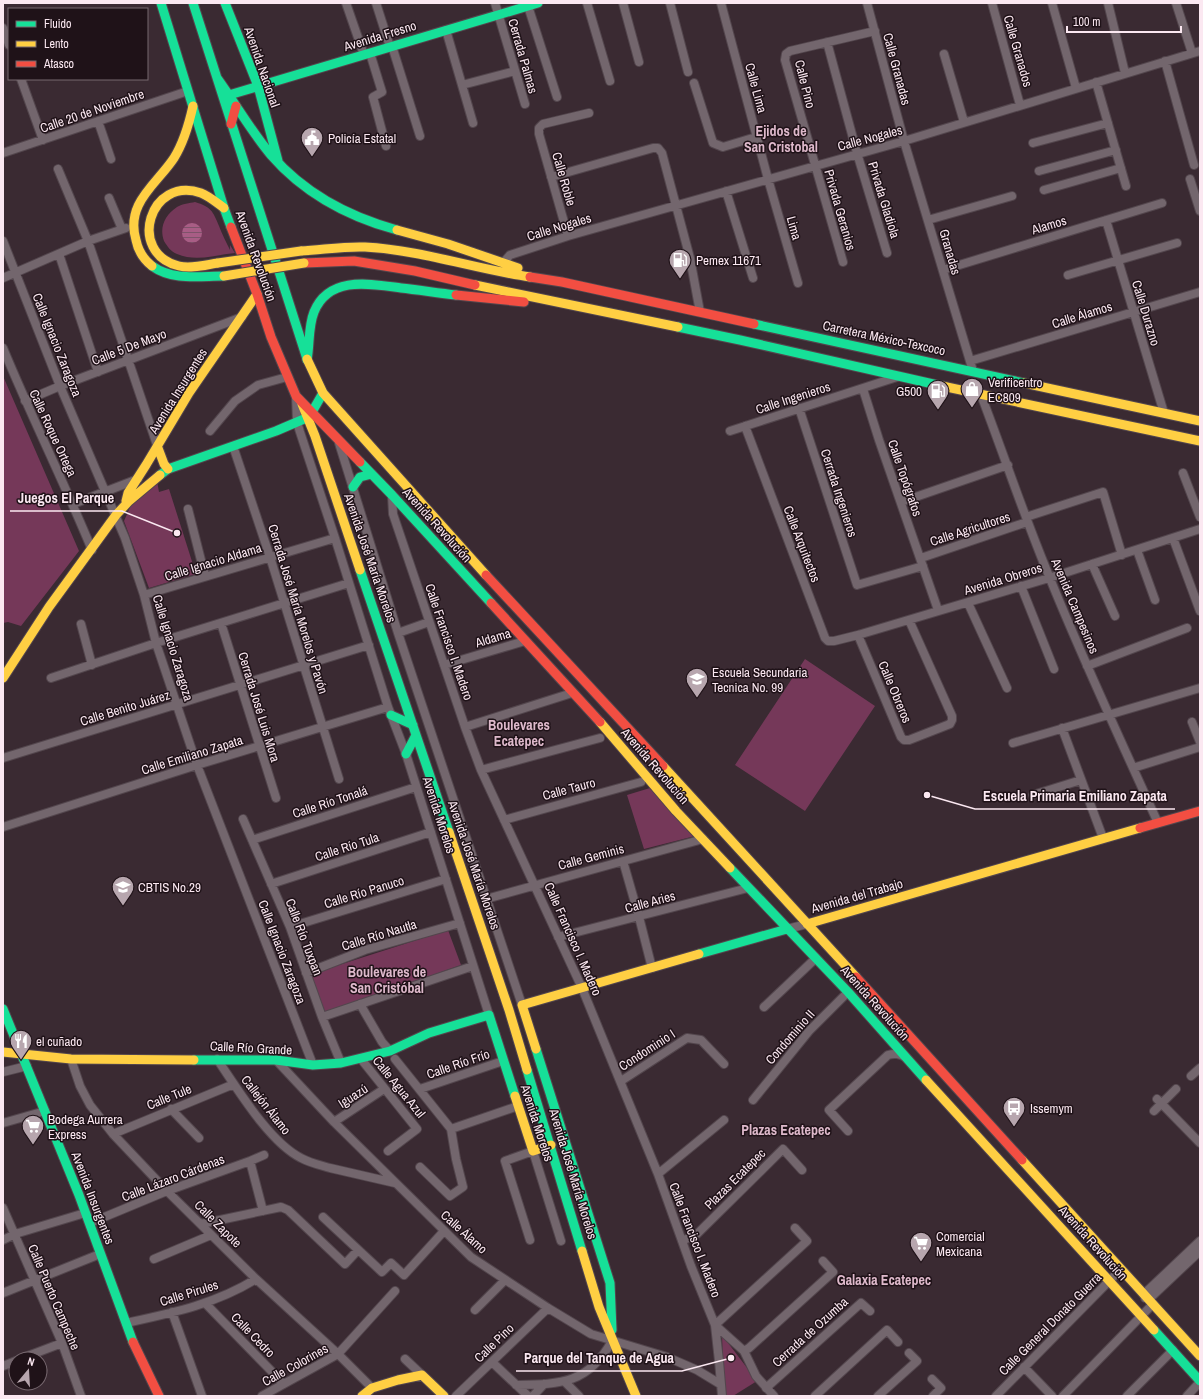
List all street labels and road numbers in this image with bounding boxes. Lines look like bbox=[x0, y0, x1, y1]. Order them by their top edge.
street label: Calle Granados bbox=[1000, 13, 1036, 89]
street label: Avenida Fresno bbox=[341, 17, 418, 55]
street label: Cerrada Palmas bbox=[504, 17, 542, 95]
street label: Avenida Nacional bbox=[240, 24, 284, 109]
street label: Calle Granadas bbox=[879, 31, 915, 107]
street label: Calle Pino bbox=[791, 58, 819, 110]
street label: Calle Lima bbox=[741, 61, 771, 115]
street label: Calle 20 de Noviembre bbox=[38, 85, 146, 137]
street label: Calle Nogales bbox=[836, 121, 904, 155]
street label: Calle Roble bbox=[548, 150, 580, 208]
street label: Privada Gladiola bbox=[864, 160, 904, 241]
street label: Privada Geranios bbox=[820, 167, 860, 253]
street label: Avenida Revolución bbox=[231, 207, 280, 304]
street label: Calle Nogales bbox=[525, 209, 593, 245]
street label: Alamos bbox=[1029, 212, 1068, 239]
street label: Lima bbox=[783, 214, 805, 242]
street label: Granadas bbox=[935, 227, 965, 277]
street label: Calle Durazno bbox=[1128, 278, 1164, 348]
street label: Calle Ignacio Zaragoza bbox=[28, 291, 86, 399]
street label: Calle Álamos bbox=[1050, 298, 1114, 332]
street label: Carretera México-Texcoco bbox=[821, 317, 947, 359]
street label: Calle 5 De Mayo bbox=[89, 325, 169, 369]
street label: Avenida Insurgentes bbox=[144, 345, 211, 438]
street label: Calle Ingenieros bbox=[753, 378, 833, 418]
street label: Calle Roque Ortega bbox=[25, 387, 81, 479]
street label: Calle Topógrafos bbox=[884, 438, 926, 518]
street label: Cerrada Ingenieros bbox=[817, 447, 861, 539]
street label: Avenida Revolución bbox=[398, 483, 475, 566]
street label: Avenida José María Morelos bbox=[340, 490, 400, 625]
street label: Calle Arquitectos bbox=[780, 503, 824, 585]
street label: Calle Agricultores bbox=[928, 508, 1012, 550]
street label: Cerrada José María Morelos y Pavón bbox=[264, 522, 332, 696]
street label: Calle Ignacio Aldama bbox=[162, 539, 264, 585]
street label: Avenida Campesinos bbox=[1047, 555, 1103, 656]
street label: Avenida Obreros bbox=[961, 559, 1044, 599]
street label: Calle Francisco I. Madero bbox=[421, 582, 477, 703]
street label: Calle Ignacio Zaragoza bbox=[149, 593, 197, 703]
street label: Aldama bbox=[472, 625, 513, 652]
street label: Cerrada José Luis Mora bbox=[234, 650, 284, 764]
street label: Calle Obreros bbox=[874, 658, 916, 726]
street label: Calle Benito Juárez bbox=[78, 686, 172, 730]
street label: Avenida Revolución bbox=[617, 724, 693, 808]
street label: Calle Emiliano Zapata bbox=[139, 731, 245, 779]
street label: Avenida Morelos bbox=[418, 773, 459, 856]
street label: Calle Tauro bbox=[541, 774, 597, 804]
street label: Calle Río Tonalá bbox=[290, 782, 370, 822]
street label: Avenida José María Morelos bbox=[444, 797, 504, 932]
street label: Calle Río Tula bbox=[313, 829, 381, 865]
street label: Calle Geminis bbox=[556, 840, 626, 874]
street label: Calle Río Panuco bbox=[322, 872, 406, 912]
street label: Avenida del Trabajo bbox=[808, 875, 905, 917]
street label: Calle Francisco I. Madero bbox=[540, 880, 606, 998]
street label: Calle Aries bbox=[623, 887, 677, 917]
street label: Calle Río Tuxpan bbox=[282, 896, 327, 978]
street label: Calle Ignacio Zaragoza bbox=[254, 898, 310, 1007]
street label: Calle Río Nautla bbox=[339, 916, 419, 954]
street label: Avenida Revolución bbox=[836, 961, 913, 1044]
street label: Condominio II bbox=[762, 1006, 818, 1068]
street label: Condominio I bbox=[616, 1025, 678, 1075]
street label: Calle Río Grande bbox=[209, 1037, 293, 1059]
street label: Calle Río Frío bbox=[424, 1045, 492, 1083]
street label: Calle Agua Azul bbox=[369, 1053, 429, 1121]
street label: Callejón Álamo bbox=[237, 1072, 295, 1138]
street label: Calle Tule bbox=[144, 1080, 194, 1114]
street label: Iguazú bbox=[335, 1080, 371, 1112]
street label: Avenida Morelos bbox=[516, 1081, 557, 1164]
street label: Avenida José María Morelos bbox=[545, 1106, 601, 1241]
street label: Plazas Ecatepec bbox=[701, 1145, 769, 1213]
street label: Avenida Insurgentes bbox=[67, 1148, 118, 1247]
street label: Calle Lázaro Cárdenas bbox=[119, 1151, 227, 1205]
street label: Calle Francisco I. Madero bbox=[665, 1180, 725, 1300]
street label: Calle Zapote bbox=[191, 1197, 245, 1251]
street label: Avenida Revolución bbox=[1054, 1201, 1131, 1284]
street label: Calle Álamo bbox=[437, 1207, 491, 1257]
street label: Calle Puerto Campeche bbox=[24, 1242, 84, 1352]
street label: Calle General Donato Guerra bbox=[995, 1269, 1105, 1379]
street label: Calle Pirules bbox=[158, 1276, 220, 1310]
street label: Cerrada de Ozumba bbox=[768, 1293, 852, 1371]
street label: Calle Cedro bbox=[227, 1309, 279, 1361]
street label: Calle Pino bbox=[470, 1320, 518, 1366]
street label: Calle Colorines bbox=[259, 1340, 331, 1390]

